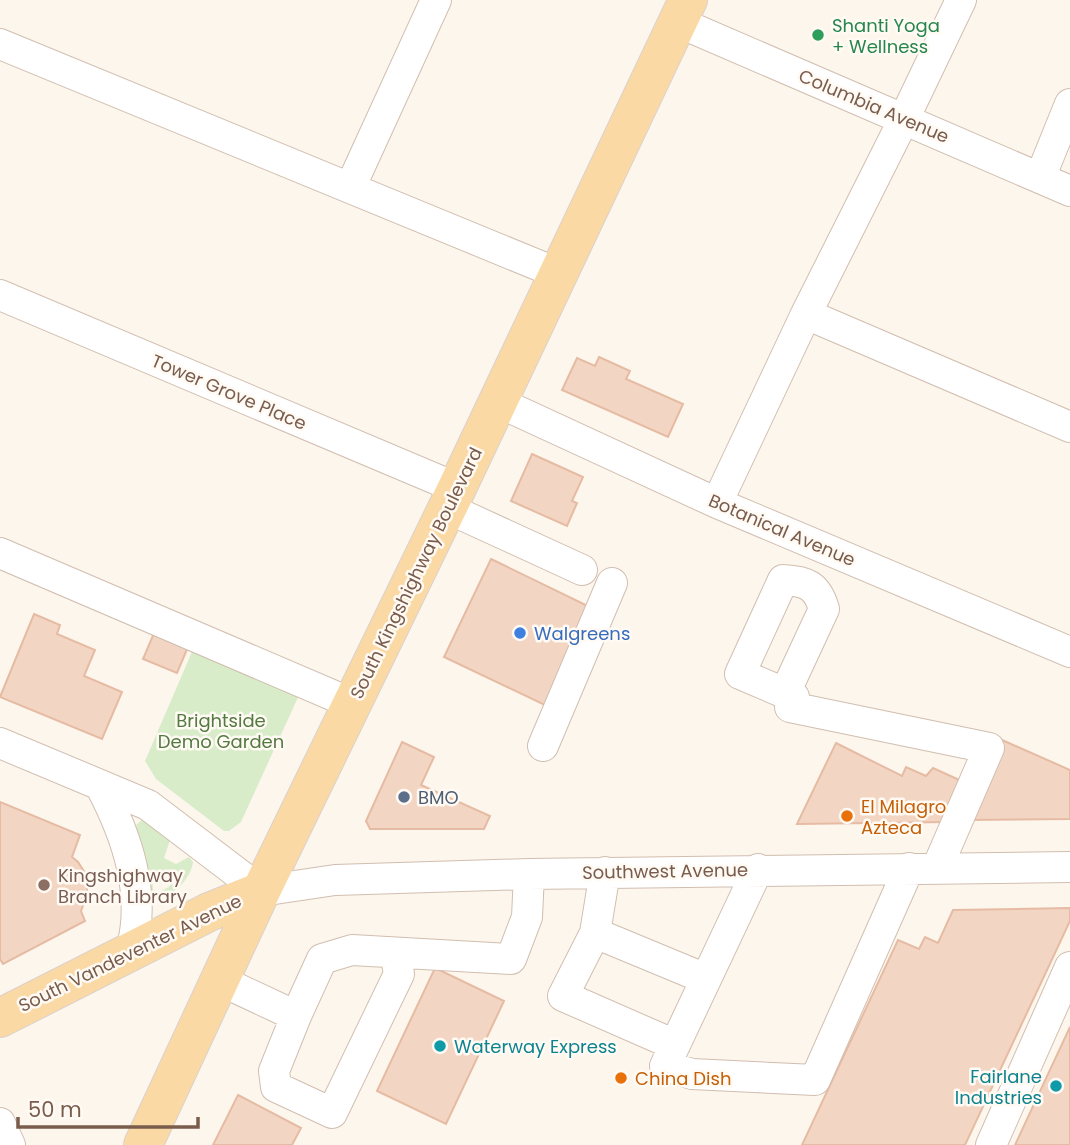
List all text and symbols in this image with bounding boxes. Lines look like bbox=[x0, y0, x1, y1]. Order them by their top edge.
place label: Shanti Yoga + Wellness bbox=[832, 13, 940, 59]
marker: Shanti Yoga + Wellness bbox=[810, 27, 826, 43]
street label: Columbia Avenue bbox=[795, 63, 953, 149]
street label: Tower Grove Place bbox=[148, 348, 310, 436]
street label: South Kingshighway Boulevard bbox=[344, 443, 488, 703]
street label: Botanical Avenue bbox=[705, 488, 859, 572]
place label: Walgreens bbox=[534, 621, 630, 646]
marker: Walgreens bbox=[512, 625, 528, 641]
park label: Brightside Demo Garden bbox=[158, 708, 284, 754]
place label: BMO bbox=[418, 785, 459, 810]
marker: BMO bbox=[396, 789, 412, 805]
place label: El Milagro Azteca bbox=[861, 794, 946, 840]
marker: El Milagro Azteca bbox=[839, 808, 855, 824]
street label: Southwest Avenue bbox=[582, 857, 748, 885]
place label: Kingshighway Branch Library bbox=[58, 863, 187, 909]
marker: Kingshighway Branch Library bbox=[36, 877, 52, 893]
street label: South Vandeventer Avenue bbox=[14, 888, 246, 1018]
place label: Waterway Express bbox=[454, 1034, 617, 1059]
marker: Waterway Express bbox=[432, 1038, 448, 1054]
place label: Fairlane Industries bbox=[955, 1064, 1042, 1110]
place label: China Dish bbox=[635, 1066, 731, 1091]
marker: China Dish bbox=[613, 1070, 629, 1086]
marker: Fairlane Industries bbox=[1048, 1078, 1064, 1094]
scale bar bbox=[18, 1086, 198, 1130]
text: 50 m bbox=[28, 1095, 82, 1124]

